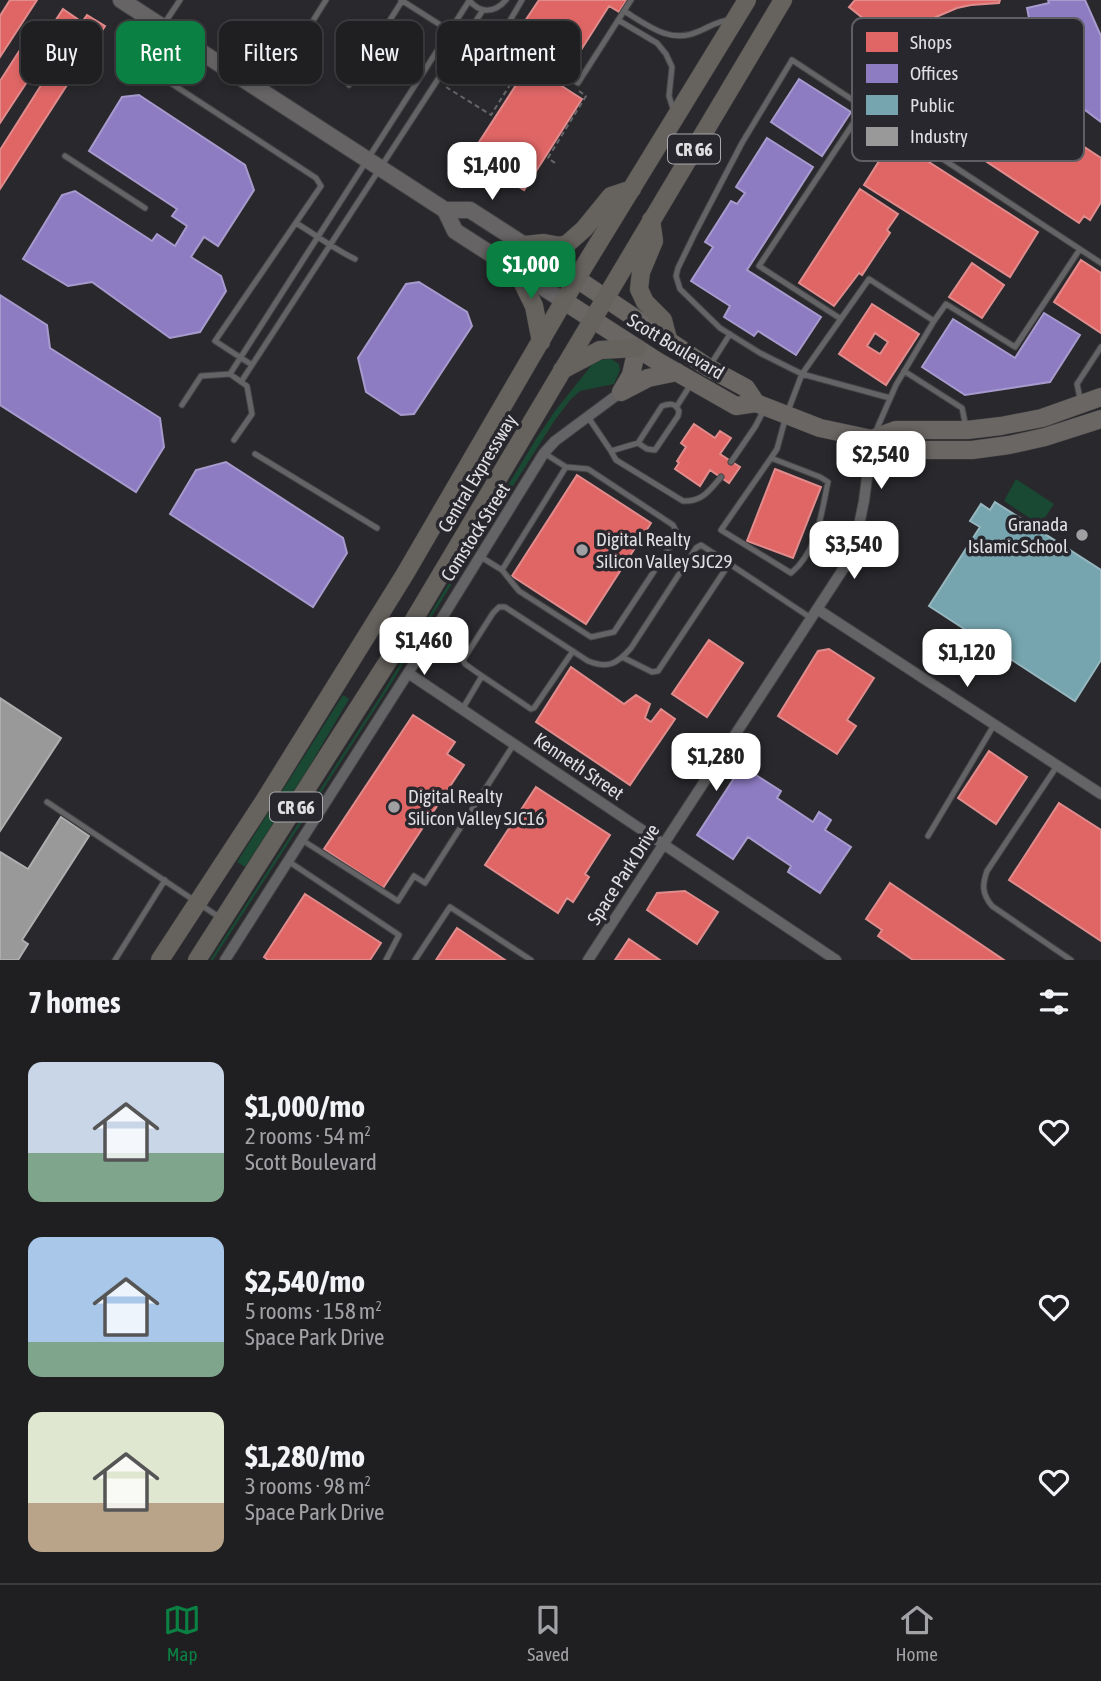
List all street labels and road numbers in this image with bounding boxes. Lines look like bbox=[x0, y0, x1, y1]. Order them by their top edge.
road number: CR G6 bbox=[668, 134, 720, 164]
street label: Scott Boulevard bbox=[624, 309, 728, 383]
street label: Central Expressway bbox=[433, 410, 521, 536]
street label: Comstock Street bbox=[436, 479, 514, 585]
street label: Kenneth Street bbox=[530, 728, 628, 804]
road number: CR G6 bbox=[270, 792, 322, 822]
street label: Space Park Drive bbox=[582, 820, 664, 928]

